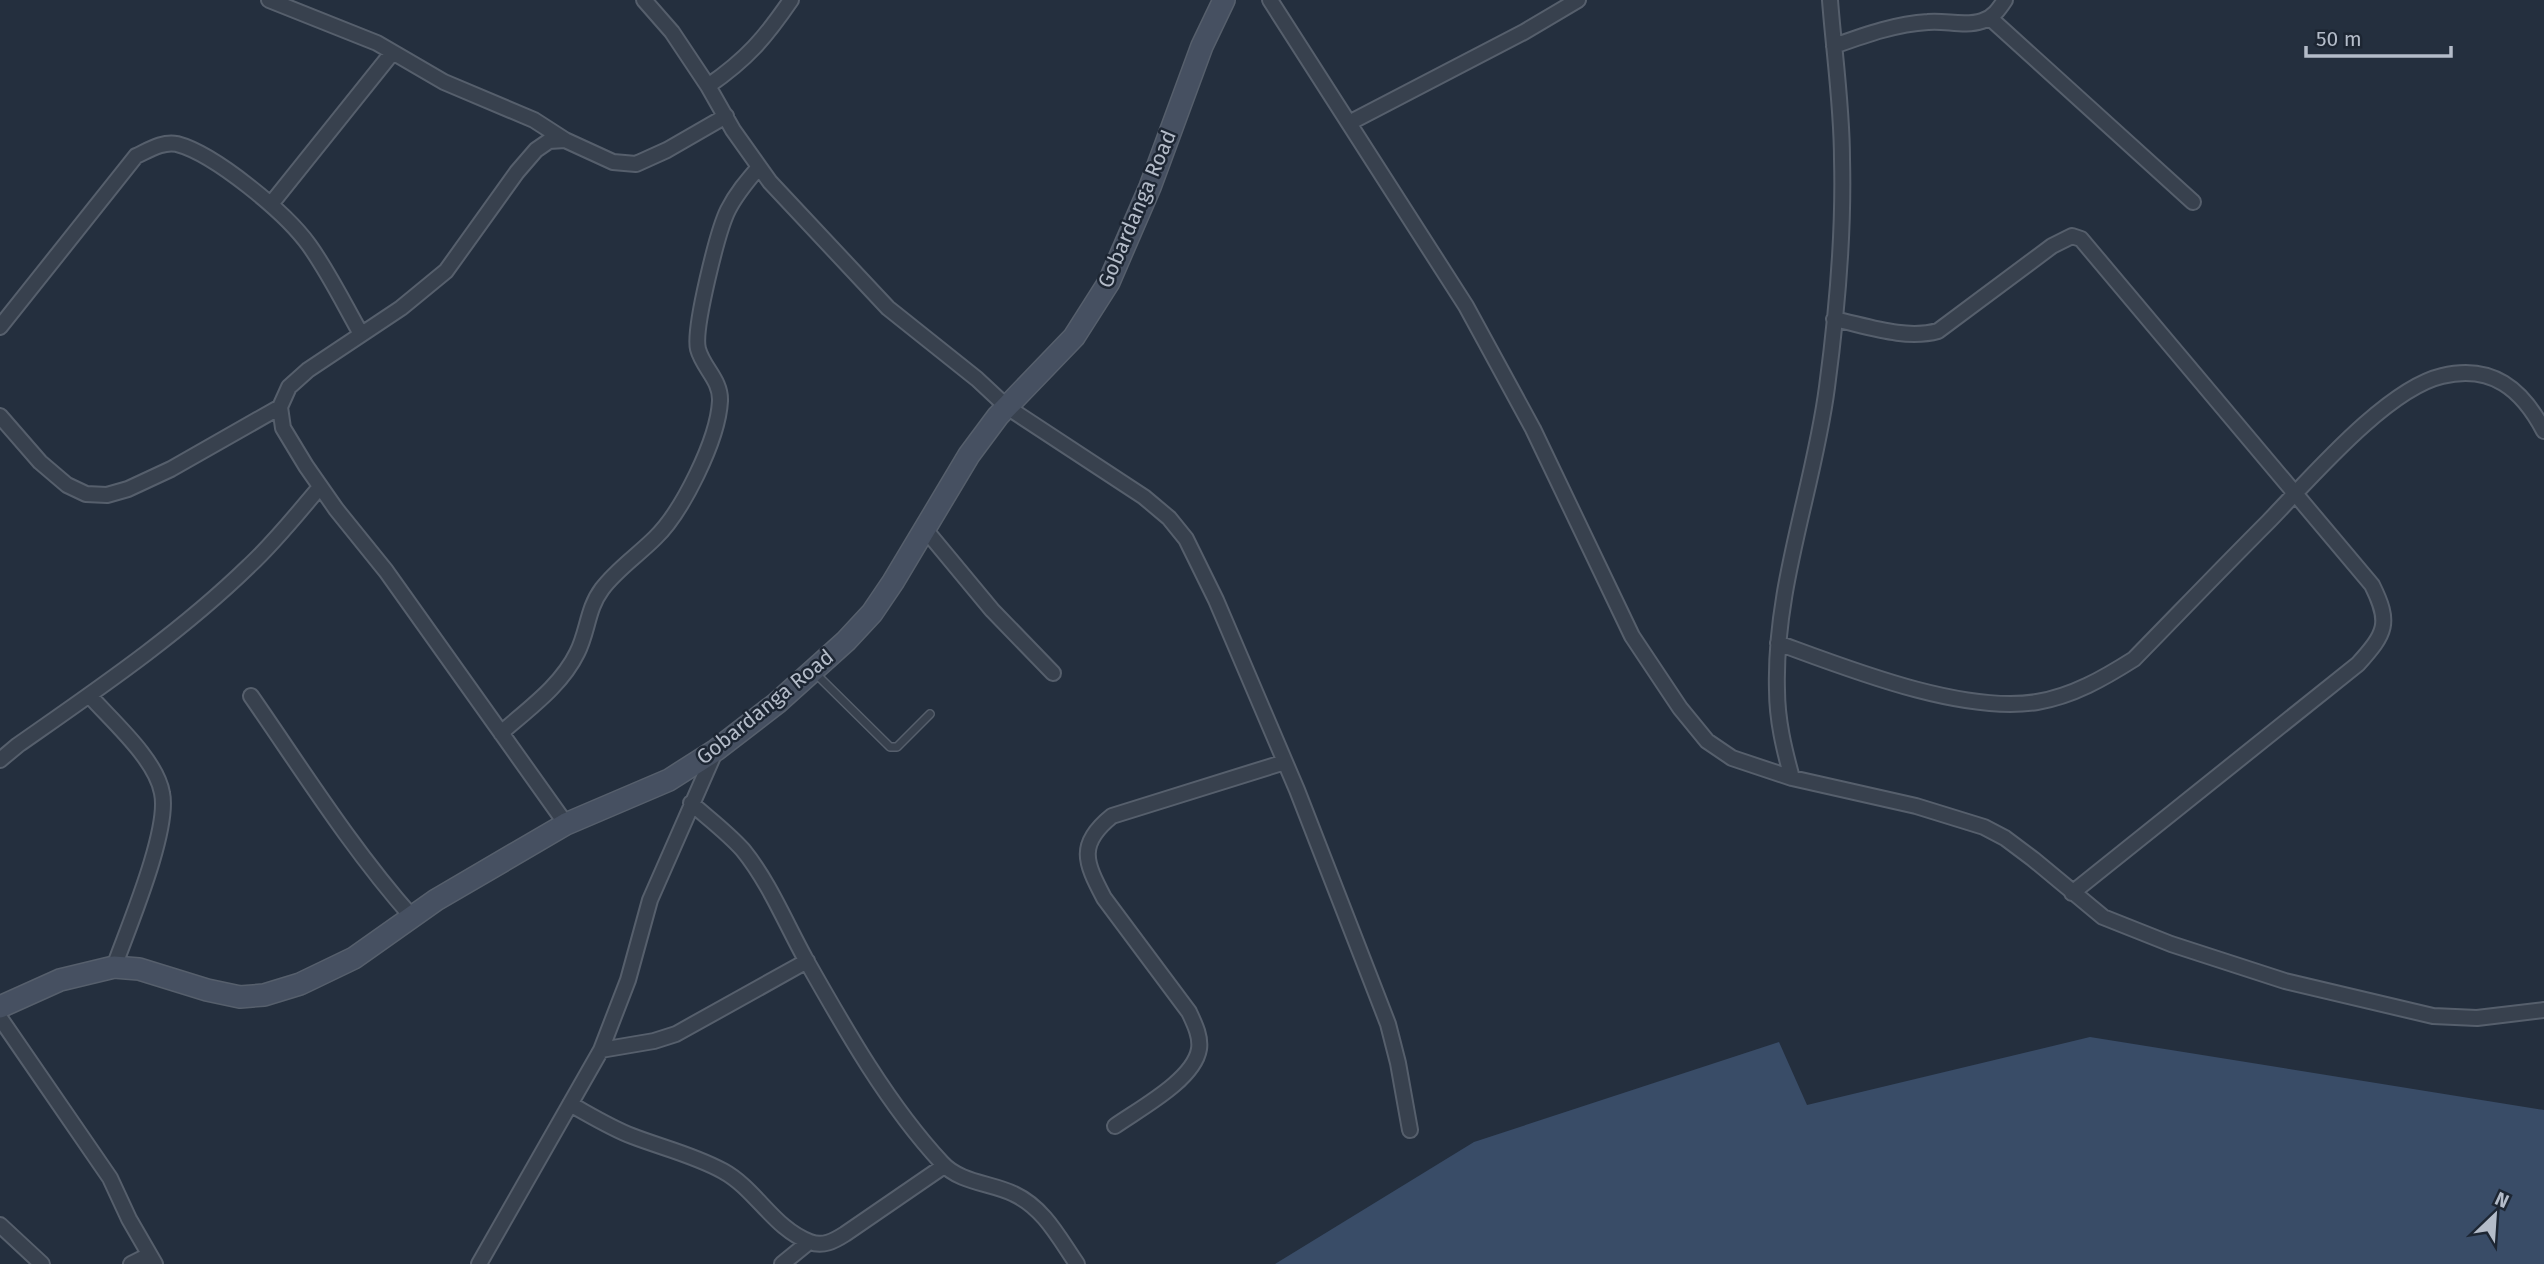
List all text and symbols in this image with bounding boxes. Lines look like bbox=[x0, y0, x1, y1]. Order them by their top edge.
scale bar bbox=[2306, 14, 2451, 58]
text: 50 m bbox=[2316, 26, 2362, 52]
street label: Gobardanga Road bbox=[1092, 126, 1182, 292]
street label: Gobardanga Road bbox=[691, 644, 839, 770]
north arrow bbox=[2460, 1180, 2530, 1250]
text: N bbox=[2491, 1187, 2513, 1213]

